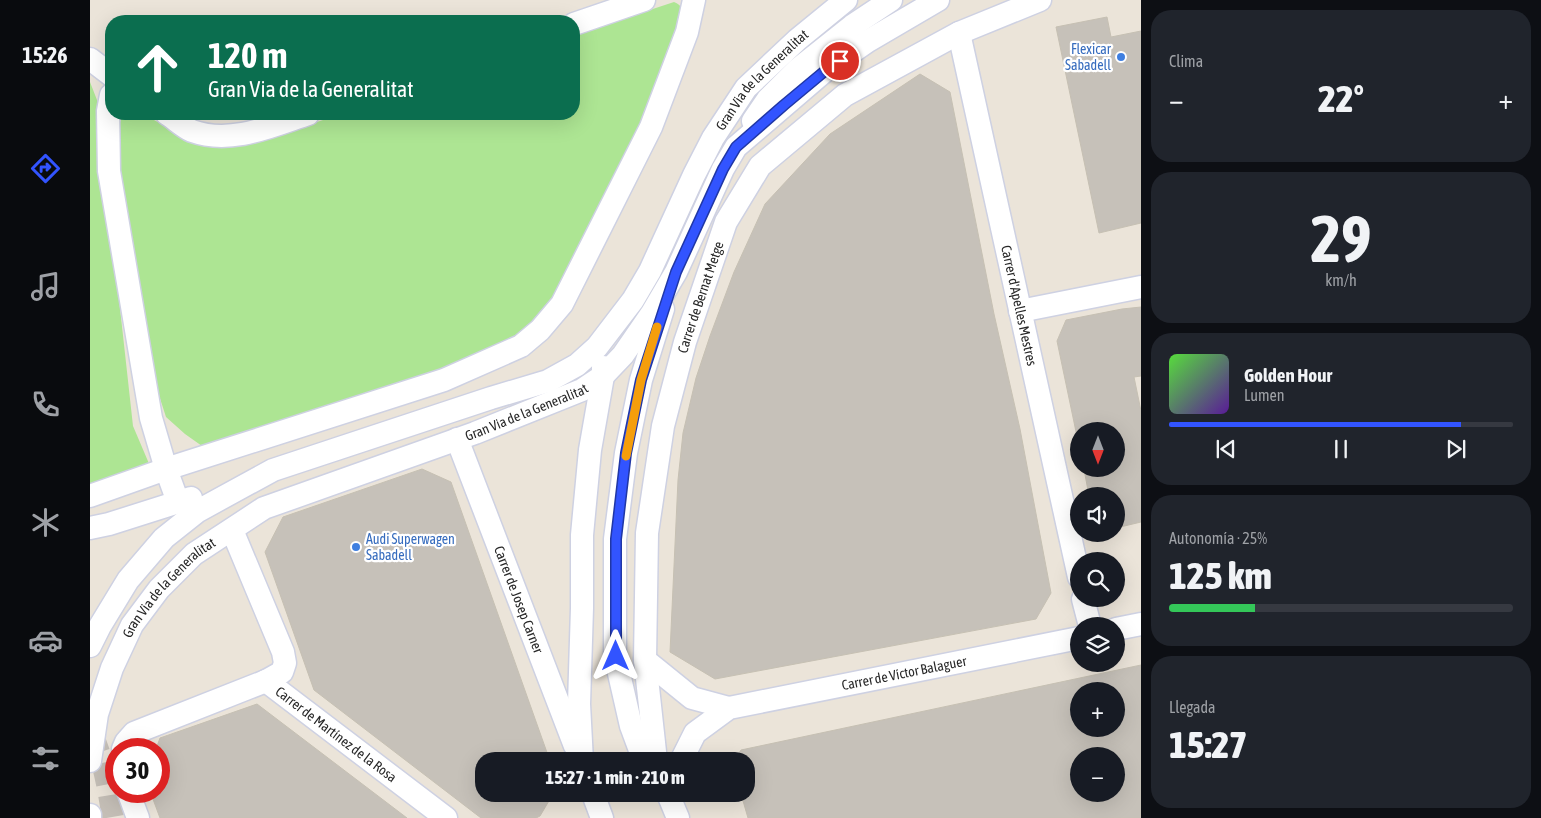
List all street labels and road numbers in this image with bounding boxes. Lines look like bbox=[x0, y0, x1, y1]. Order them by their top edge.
street label: Gran Via de la Generalitat bbox=[712, 26, 811, 133]
street label: Carrer de Bernat Metge bbox=[674, 239, 727, 355]
street label: Carrer d'Apelles Mestres bbox=[998, 244, 1040, 367]
street label: Gran Via de la Generalitat bbox=[463, 380, 591, 444]
street label: Gran Via de la Generalitat bbox=[119, 534, 218, 640]
street label: Carrer de Josep Carner bbox=[491, 544, 547, 656]
street label: Carrer de Víctor Balaguer bbox=[840, 653, 969, 693]
street label: Carrer de Martínez de la Rosa bbox=[272, 683, 400, 785]

